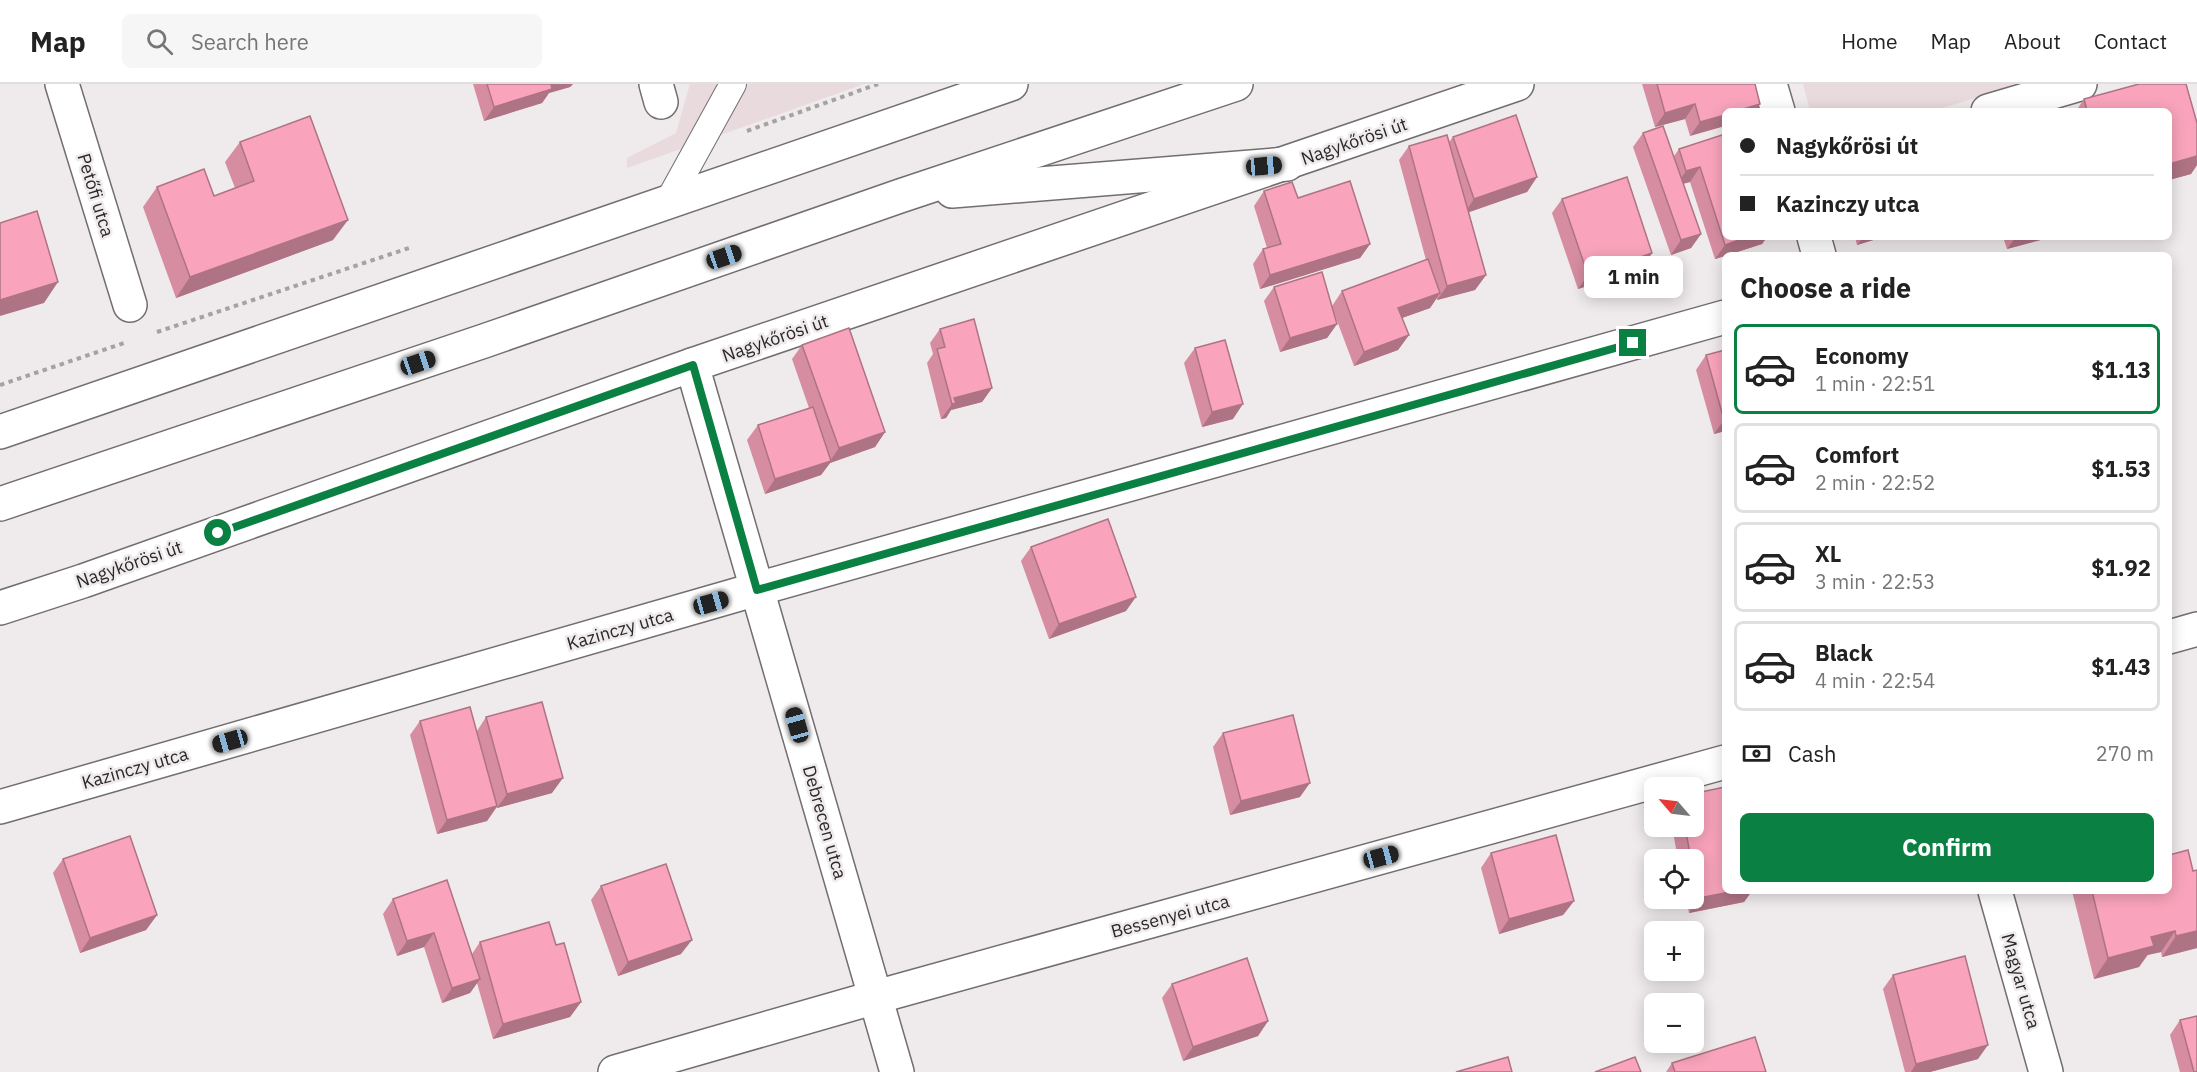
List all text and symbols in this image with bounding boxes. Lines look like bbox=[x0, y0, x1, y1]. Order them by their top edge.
search box bbox=[122, 14, 542, 68]
text: Map bbox=[30, 23, 86, 60]
icon: search bbox=[143, 25, 176, 58]
text: Search here bbox=[191, 27, 309, 56]
text: Home bbox=[1841, 27, 1898, 55]
text: Map bbox=[1931, 27, 1971, 55]
text: About bbox=[2004, 27, 2061, 55]
text: Contact bbox=[2094, 27, 2167, 55]
street label: Nagykőrösi út bbox=[1298, 112, 1410, 170]
text: Nagykőrösi út bbox=[1776, 131, 1918, 160]
street label: Petőfi utca bbox=[72, 150, 120, 240]
car bbox=[1245, 155, 1283, 177]
text: Kazinczy utca bbox=[1776, 189, 1919, 218]
car bbox=[704, 243, 744, 271]
callout: 1 min bbox=[1584, 256, 1682, 298]
text: 1 min bbox=[1607, 263, 1660, 290]
text: Choose a ride bbox=[1740, 270, 1911, 305]
street label: Nagykőrösi út bbox=[719, 309, 831, 367]
route end bbox=[1619, 329, 1646, 356]
text: Economy bbox=[1815, 341, 1909, 370]
icon: car bbox=[1743, 342, 1797, 396]
car bbox=[398, 349, 438, 377]
text: $1.13 bbox=[2091, 355, 2151, 384]
text: 1 min · 22:51 bbox=[1815, 370, 1935, 397]
text: Comfort bbox=[1815, 440, 1899, 469]
icon: car bbox=[1743, 441, 1797, 495]
text: $1.53 bbox=[2091, 454, 2151, 483]
text: 2 min · 22:52 bbox=[1815, 469, 1935, 496]
route start bbox=[204, 519, 231, 546]
street label: Nagykőrösi út bbox=[73, 535, 185, 593]
text: XL bbox=[1815, 539, 1841, 568]
icon: car bbox=[1743, 540, 1797, 594]
text: $1.92 bbox=[2091, 553, 2151, 582]
text: 3 min · 22:53 bbox=[1815, 568, 1935, 595]
car bbox=[691, 589, 731, 617]
street label: Kazinczy utca bbox=[564, 603, 676, 655]
text: Black bbox=[1815, 638, 1873, 667]
icon: car bbox=[1743, 639, 1797, 693]
text: $1.43 bbox=[2091, 652, 2151, 681]
text: 4 min · 22:54 bbox=[1815, 667, 1935, 694]
car bbox=[783, 705, 811, 745]
car bbox=[210, 727, 250, 755]
icon: cash bbox=[1740, 737, 1773, 770]
text: Cash bbox=[1788, 739, 1837, 768]
text: 270 m bbox=[2096, 740, 2154, 767]
street label: Kazinczy utca bbox=[79, 742, 191, 794]
street label: Debrecen utca bbox=[798, 762, 852, 882]
north arrow bbox=[1644, 777, 1704, 837]
map controls bbox=[1644, 777, 1704, 1053]
button: Confirm bbox=[1740, 813, 2154, 882]
car bbox=[1361, 844, 1401, 870]
button: locate bbox=[1644, 849, 1704, 909]
street label: Bessenyei utca bbox=[1108, 889, 1232, 943]
button: + bbox=[1644, 921, 1704, 981]
street label: Magyar utca bbox=[1996, 931, 2046, 1032]
button: − bbox=[1644, 993, 1704, 1053]

